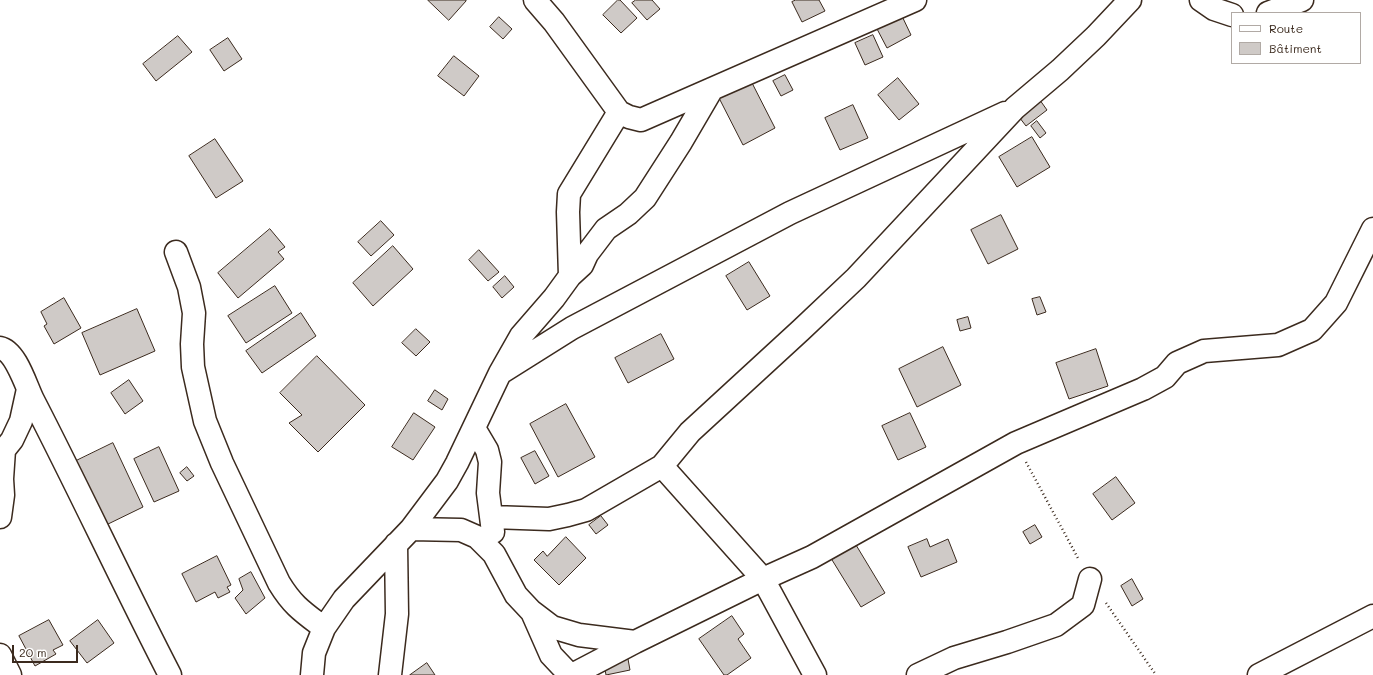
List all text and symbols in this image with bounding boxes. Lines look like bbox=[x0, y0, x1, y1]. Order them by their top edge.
legend bbox=[1231, 12, 1361, 64]
text: Route bbox=[1269, 20, 1303, 36]
text: Bâtiment bbox=[1269, 40, 1322, 56]
scale bar bbox=[14, 637, 80, 663]
text: 20 m bbox=[19, 644, 47, 660]

